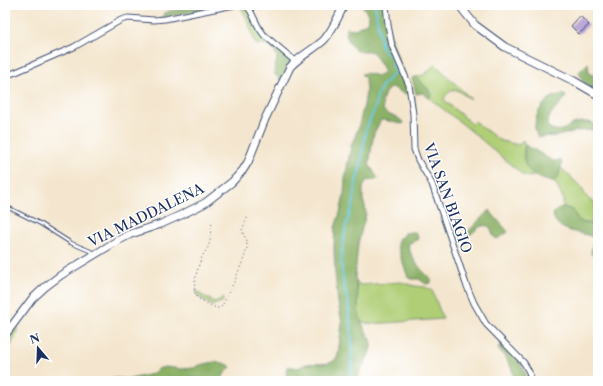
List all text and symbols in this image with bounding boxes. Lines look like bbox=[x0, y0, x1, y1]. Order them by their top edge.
street label: VIA SAN BIAGIO bbox=[419, 140, 476, 255]
street label: VIA MADDALENA bbox=[84, 179, 207, 251]
north arrow bbox=[18, 328, 58, 368]
text: N bbox=[28, 330, 42, 347]

